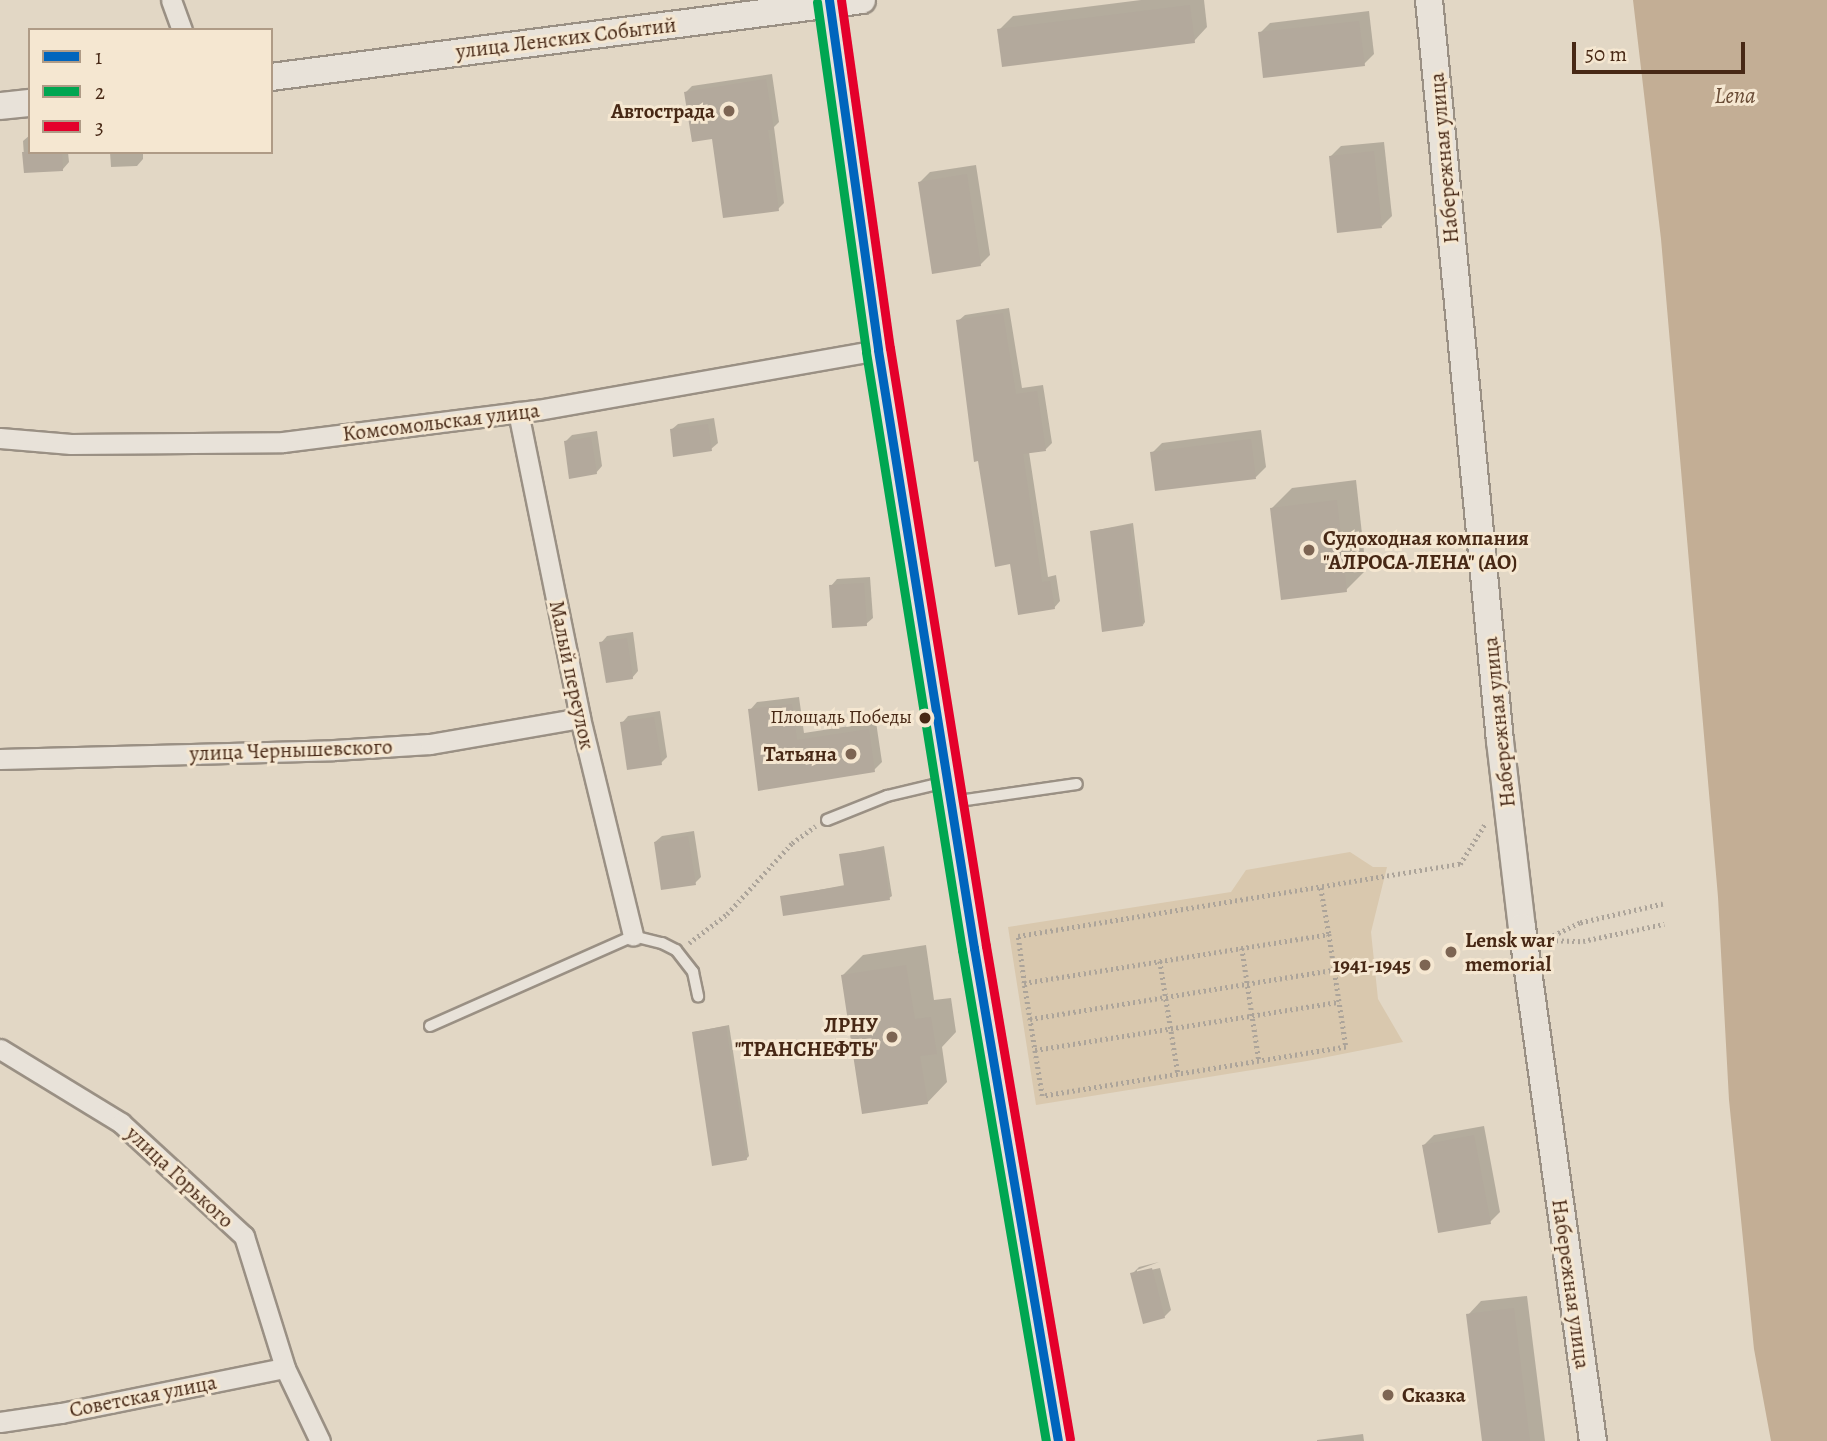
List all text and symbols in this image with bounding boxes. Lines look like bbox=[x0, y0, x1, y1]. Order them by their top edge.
street label: улица Ленских Событий bbox=[454, 12, 678, 64]
legend bbox=[28, 28, 273, 154]
scale bar bbox=[1575, 28, 1748, 72]
text: 50 m bbox=[1585, 40, 1627, 68]
text: 1 bbox=[95, 43, 102, 71]
street label: Набережная улица bbox=[1424, 71, 1464, 245]
text: 2 bbox=[95, 78, 105, 106]
water label: Lena bbox=[1714, 82, 1756, 110]
place label: Автострада bbox=[611, 98, 715, 124]
marker: Автострада bbox=[721, 103, 737, 119]
text: 3 bbox=[95, 113, 104, 141]
street label: Комсомольская улица bbox=[341, 397, 541, 447]
place label: Судоходная компания "АЛРОСА-ЛЕНА" (АО) bbox=[1323, 525, 1529, 575]
marker: Судоходная компания "АЛРОСА-ЛЕНА" (АО) bbox=[1301, 542, 1317, 558]
street label: Малый переулок bbox=[544, 598, 600, 752]
street label: Набережная улица bbox=[1478, 635, 1520, 809]
place label: Площадь Победы bbox=[770, 707, 912, 729]
marker: Площадь Победы bbox=[918, 711, 932, 725]
street label: улица Чернышевского bbox=[189, 734, 393, 766]
place label: Татьяна bbox=[764, 741, 837, 767]
marker: Татьяна bbox=[843, 746, 859, 762]
place label: Lensk war memorial bbox=[1465, 927, 1555, 977]
marker: Lensk war memorial bbox=[1443, 944, 1459, 960]
place label: 1941-1945 bbox=[1333, 952, 1411, 978]
marker: 1941-1945 bbox=[1417, 957, 1433, 973]
place label: ЛРНУ "ТРАНСНЕФТЬ" bbox=[735, 1012, 878, 1062]
marker: ЛРНУ "ТРАНСНЕФТЬ" bbox=[884, 1029, 900, 1045]
street label: улица Горького bbox=[121, 1121, 239, 1233]
street label: Набережная улица bbox=[1547, 1197, 1595, 1371]
street label: Советская улица bbox=[67, 1369, 219, 1423]
place label: Сказка bbox=[1402, 1382, 1466, 1408]
marker: Сказка bbox=[1380, 1387, 1396, 1403]

